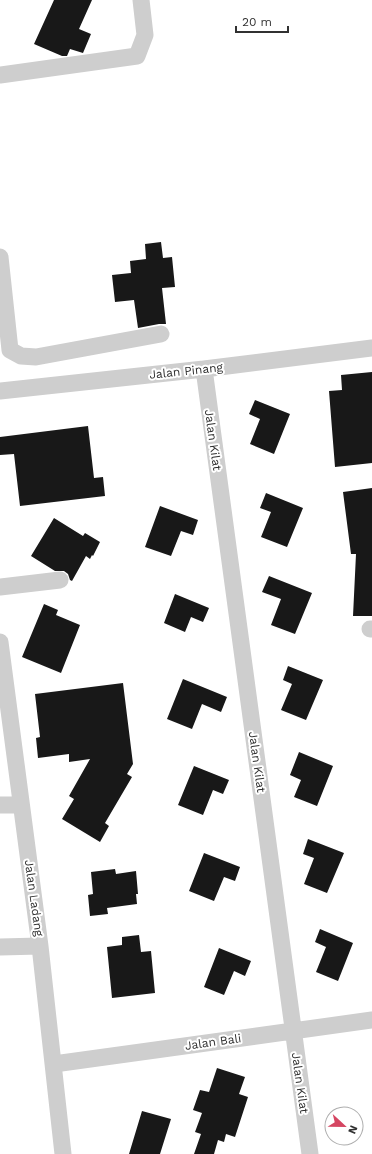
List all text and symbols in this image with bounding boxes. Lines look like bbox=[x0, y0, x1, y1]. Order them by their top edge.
scale bar bbox=[236, 8, 288, 34]
text: 20 m bbox=[242, 15, 272, 29]
street label: Jalan Pinang bbox=[149, 360, 224, 382]
street label: Jalan Kilat bbox=[202, 408, 224, 472]
street label: Jalan Kilat bbox=[246, 730, 268, 794]
street label: Jalan Ladang bbox=[22, 859, 46, 938]
street label: Jalan Bali bbox=[184, 1031, 242, 1053]
street label: Jalan Kilat bbox=[289, 1051, 311, 1115]
north arrow bbox=[324, 1106, 364, 1146]
text: N bbox=[345, 1123, 360, 1136]

